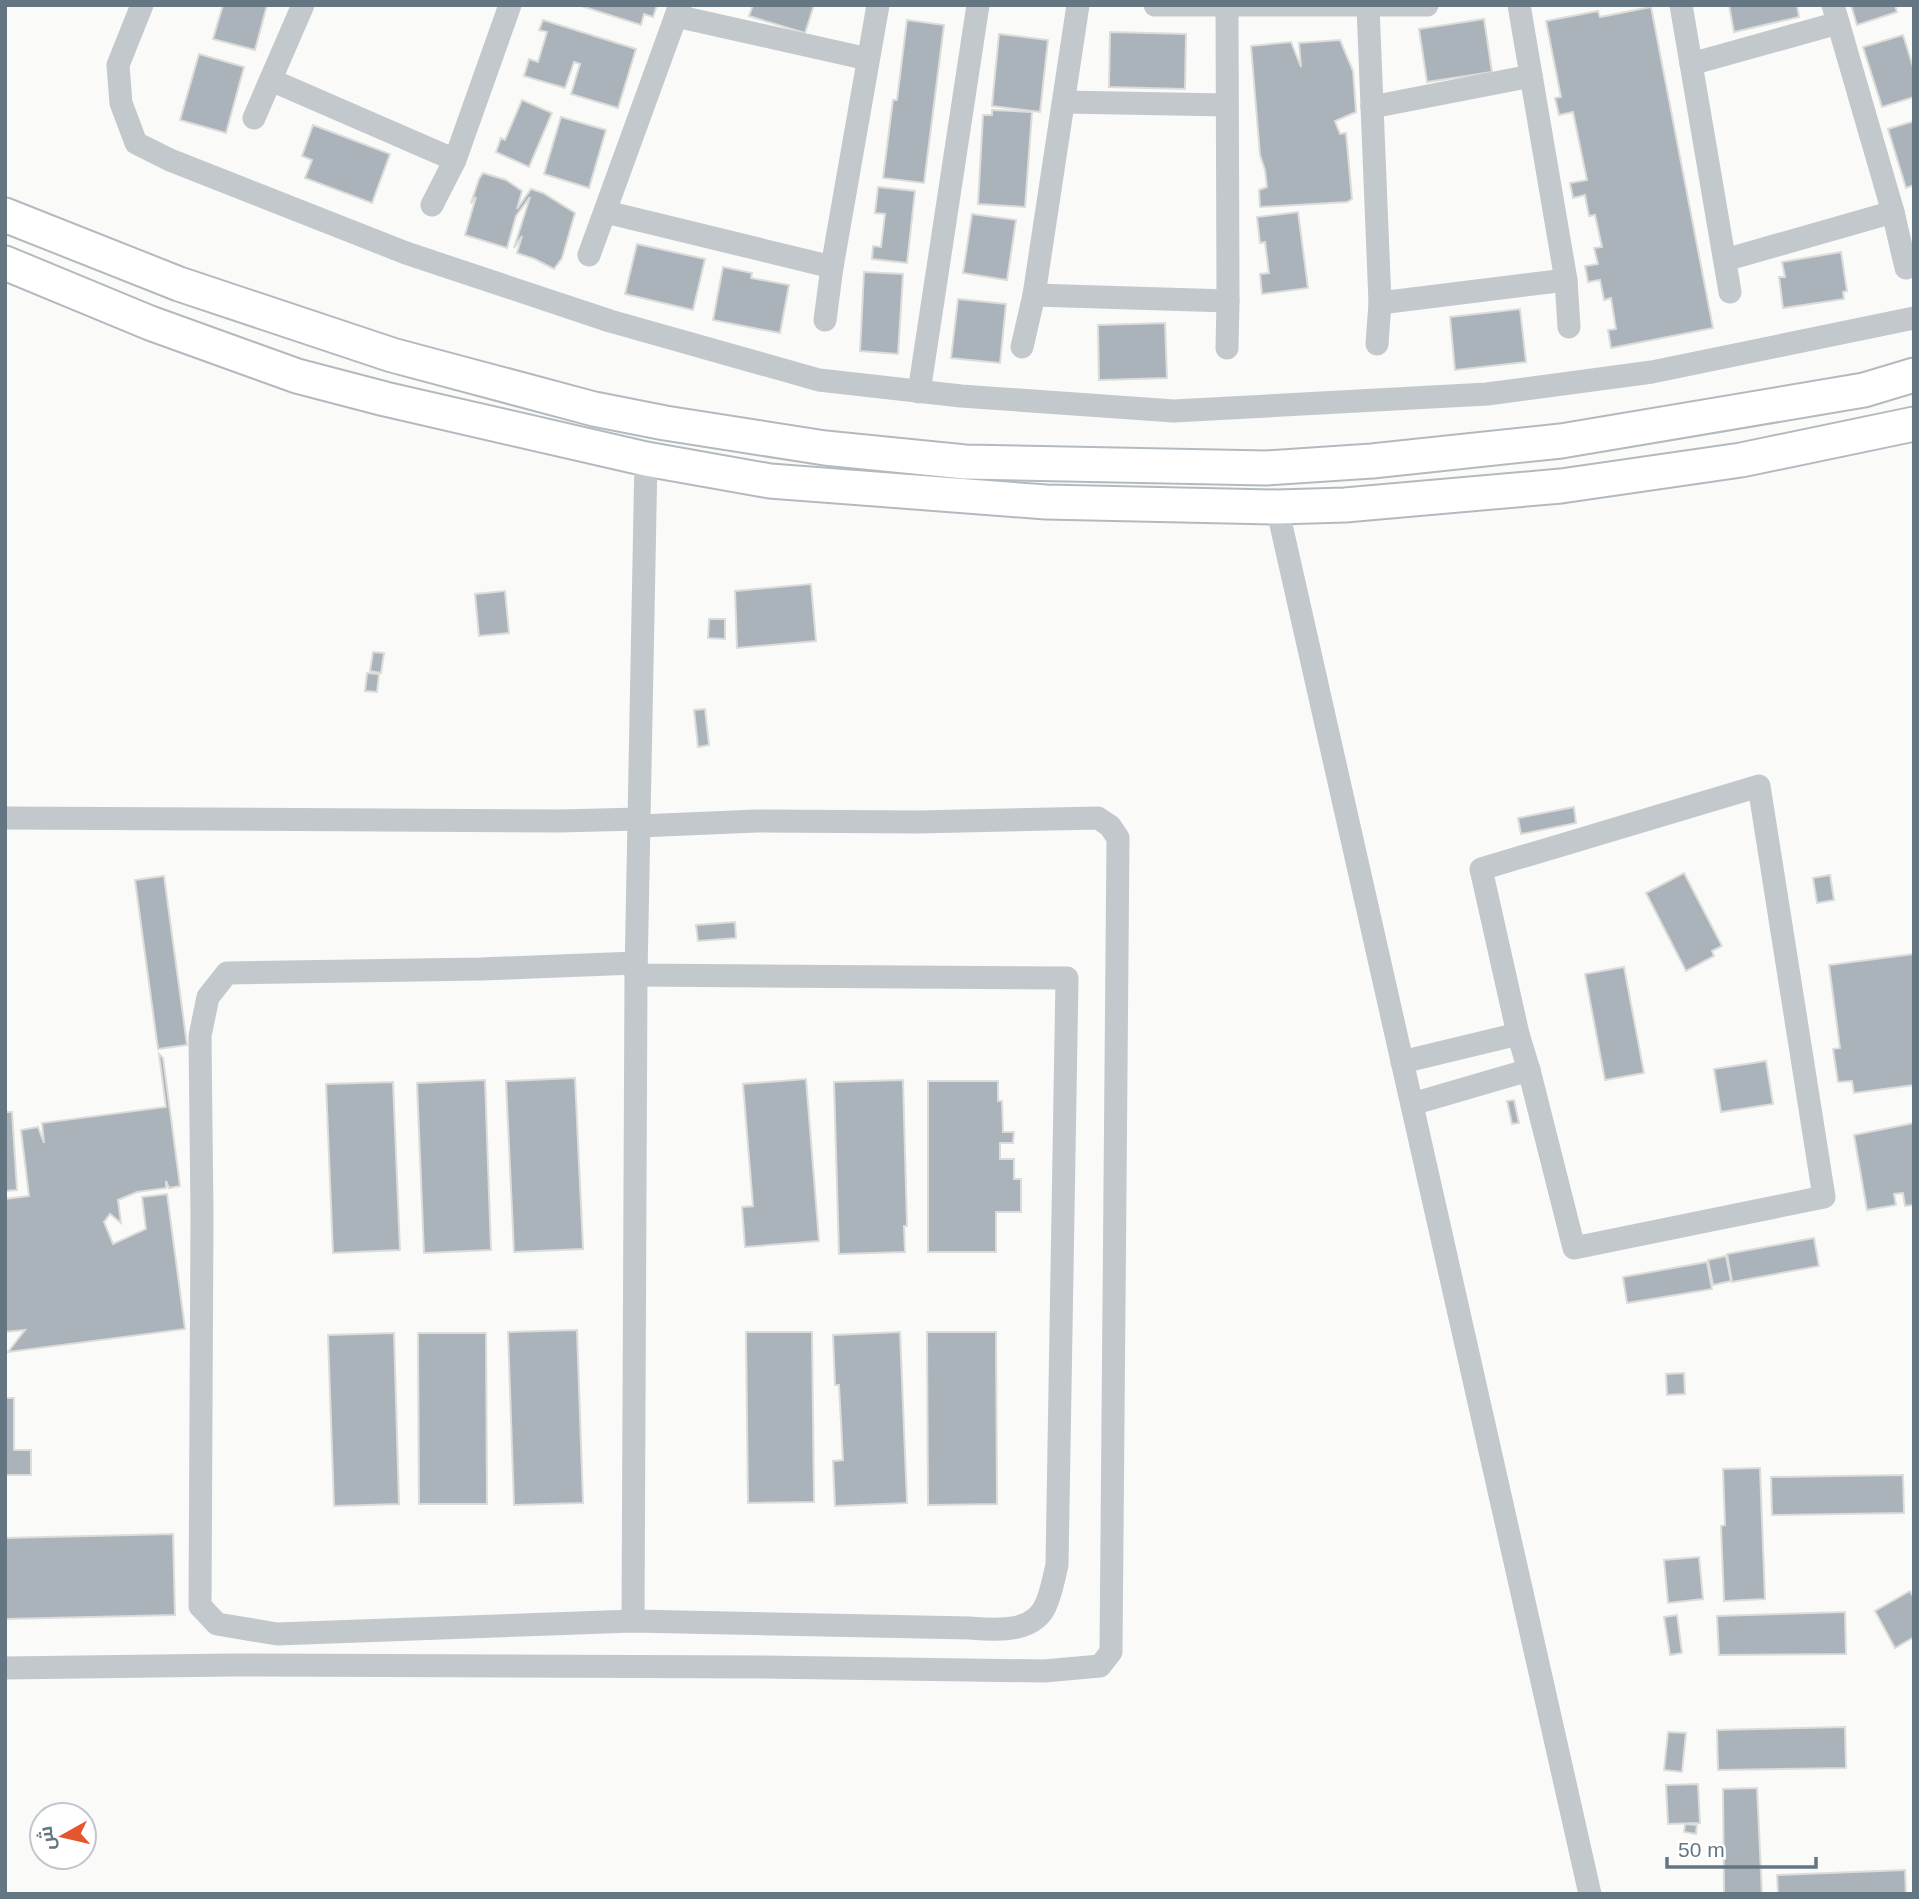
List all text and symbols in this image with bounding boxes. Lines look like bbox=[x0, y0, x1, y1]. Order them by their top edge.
north arrow bbox=[28, 1801, 98, 1871]
text: ش bbox=[35, 1825, 60, 1852]
scale bar bbox=[1667, 1826, 1816, 1870]
text: 50 m bbox=[1678, 1838, 1725, 1861]

